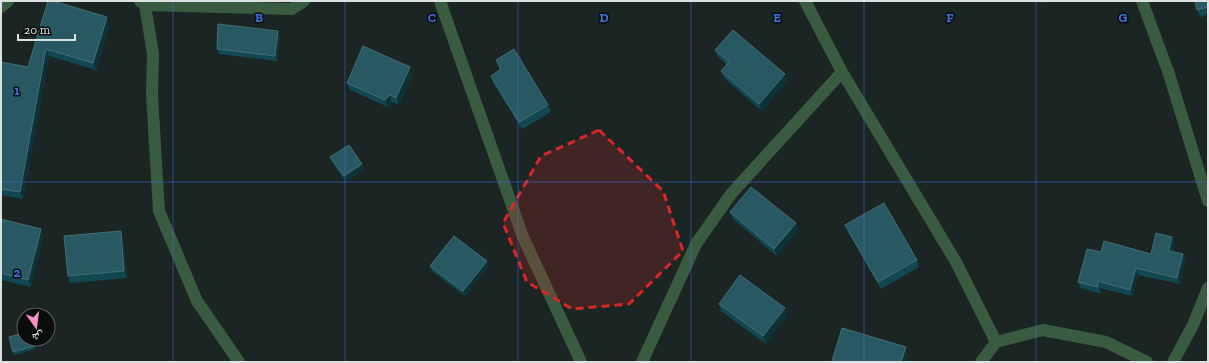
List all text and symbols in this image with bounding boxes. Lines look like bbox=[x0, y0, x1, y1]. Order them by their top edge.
text: B bbox=[255, 10, 263, 25]
text: C bbox=[428, 10, 436, 25]
text: D bbox=[599, 10, 609, 25]
text: E bbox=[773, 10, 781, 25]
text: F bbox=[946, 10, 954, 25]
text: G bbox=[1119, 10, 1128, 25]
scale bar bbox=[18, 16, 75, 42]
text: 20 m bbox=[24, 23, 51, 37]
text: 1 bbox=[14, 83, 20, 98]
text: 2 bbox=[14, 265, 21, 280]
north arrow bbox=[16, 307, 56, 347]
text: ش bbox=[31, 328, 46, 344]

